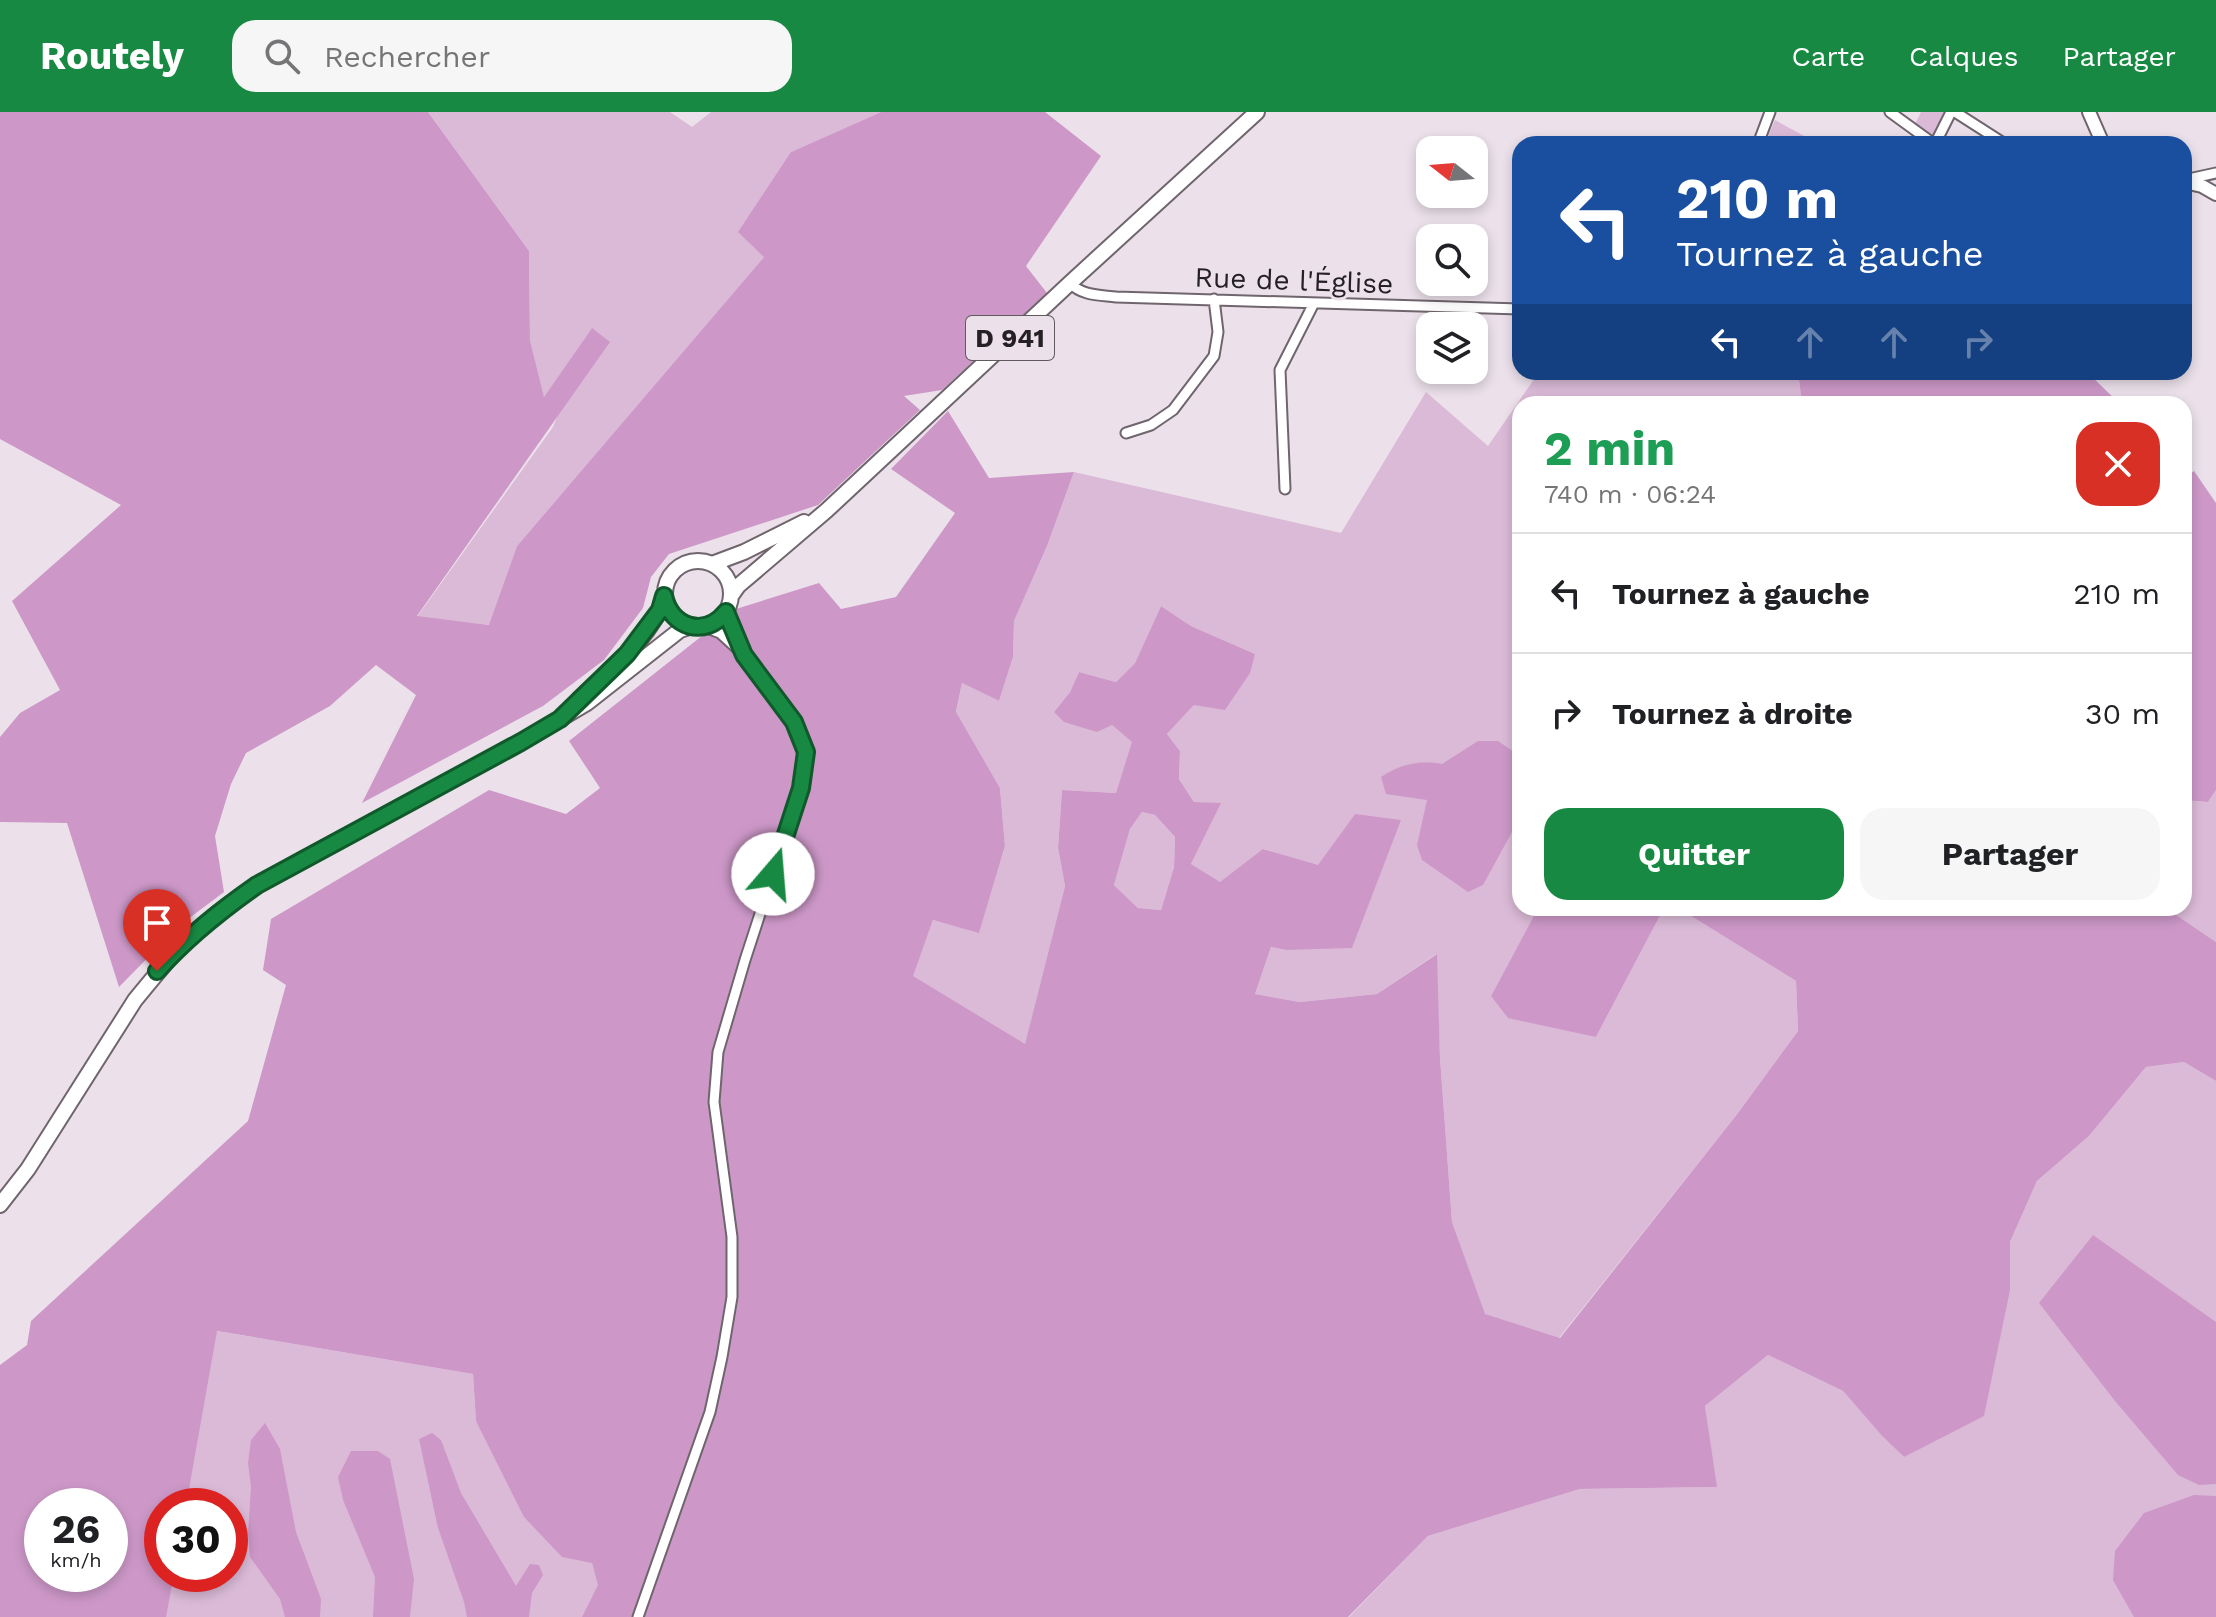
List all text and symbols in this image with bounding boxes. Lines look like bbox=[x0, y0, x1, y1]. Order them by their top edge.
search box bbox=[232, 20, 792, 92]
text: Routely bbox=[40, 34, 184, 78]
icon: search bbox=[260, 34, 304, 78]
text: Rechercher bbox=[324, 39, 490, 74]
text: Carte bbox=[1792, 40, 1865, 73]
text: Calques bbox=[1909, 40, 2018, 73]
text: Partager bbox=[2062, 40, 2176, 73]
north arrow bbox=[1416, 136, 1488, 208]
map controls bbox=[1416, 136, 1488, 384]
text: 210 m bbox=[1676, 166, 1838, 232]
icon: left bbox=[1544, 168, 1648, 272]
button: search bbox=[1416, 224, 1488, 296]
text: Tournez à gauche bbox=[1676, 233, 1984, 275]
street label: Rue de l'Église bbox=[1194, 261, 1394, 300]
button: layers bbox=[1416, 312, 1488, 384]
road number: D 941 bbox=[966, 316, 1054, 360]
icon: left bbox=[1704, 320, 1748, 364]
icon: ahead bbox=[1788, 320, 1832, 364]
icon: ahead bbox=[1872, 320, 1916, 364]
icon: right bbox=[1956, 320, 2000, 364]
text: 2 min bbox=[1544, 420, 1675, 477]
button: close bbox=[2076, 422, 2160, 506]
text: 740 m · 06:24 bbox=[1544, 479, 1716, 509]
icon: left bbox=[1544, 571, 1588, 615]
text: Tournez à gauche bbox=[1612, 576, 1870, 611]
text: 210 m bbox=[2073, 576, 2160, 611]
icon: right bbox=[1544, 691, 1588, 735]
text: Tournez à droite bbox=[1612, 696, 1853, 731]
text: 30 m bbox=[2085, 696, 2160, 731]
button: Quitter bbox=[1544, 808, 1844, 900]
button: Partager bbox=[1860, 808, 2160, 900]
position arrow bbox=[731, 832, 815, 916]
pin bbox=[123, 889, 191, 971]
icon: arrive bbox=[135, 901, 179, 945]
speed limit sign: 30 bbox=[144, 1488, 248, 1592]
text: 26 bbox=[52, 1506, 100, 1553]
text: km/h bbox=[50, 1548, 102, 1572]

